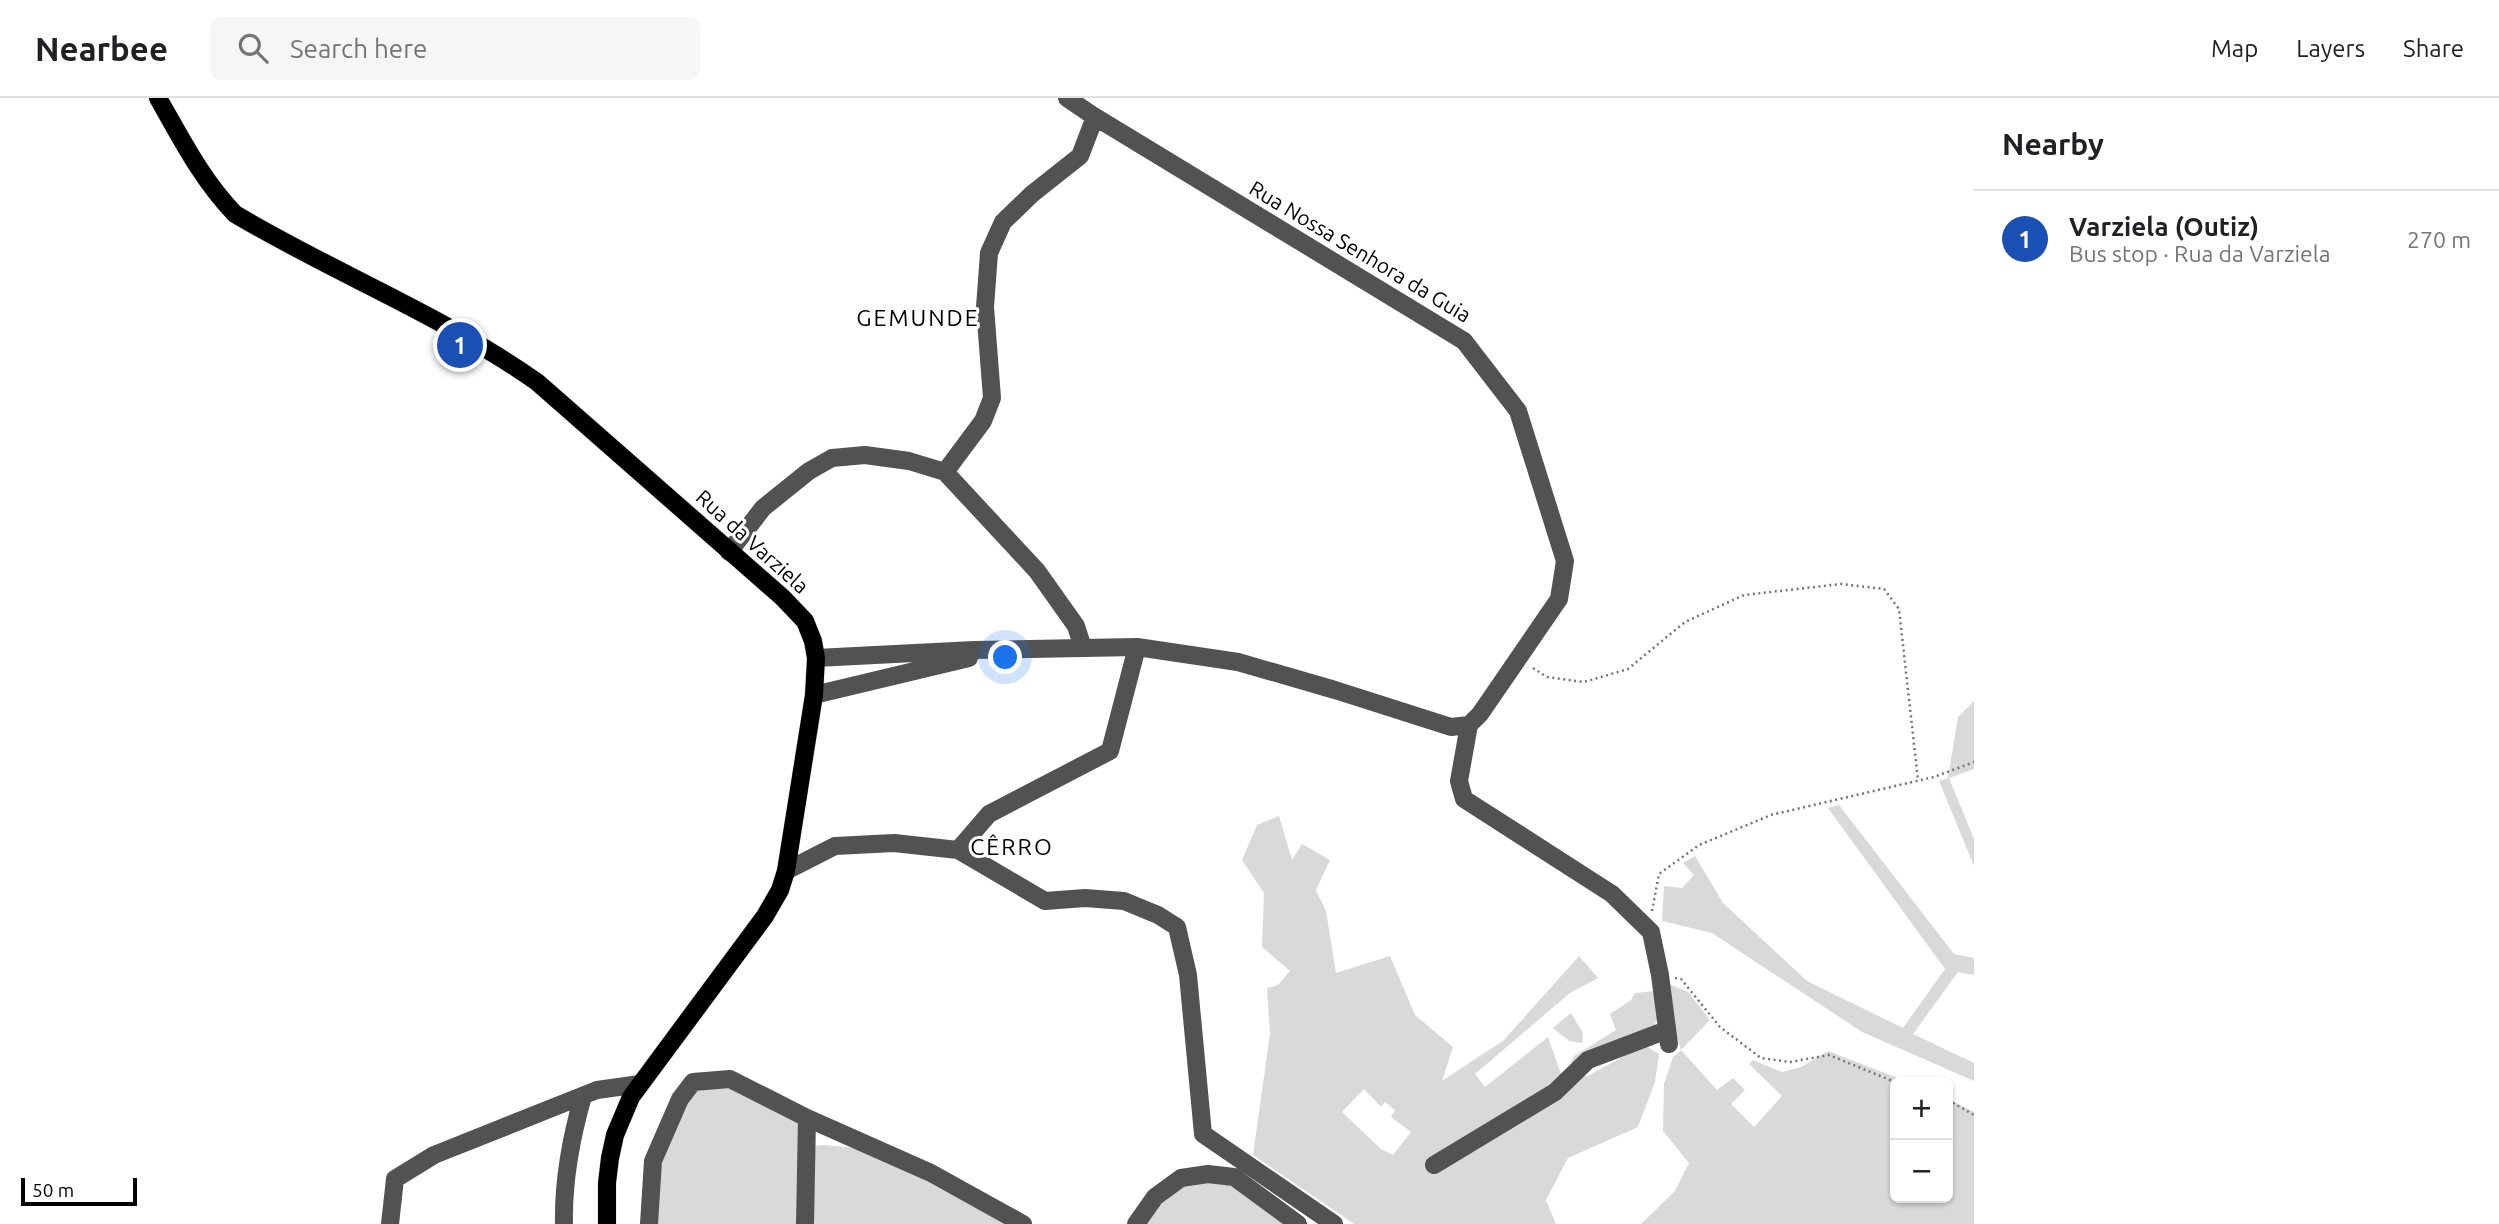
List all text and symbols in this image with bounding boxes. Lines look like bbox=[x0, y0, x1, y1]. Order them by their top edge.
search box bbox=[210, 17, 700, 80]
icon: search bbox=[234, 29, 272, 67]
text: Nearbee bbox=[35, 30, 168, 67]
text: Search here bbox=[290, 34, 427, 63]
text: Map bbox=[2211, 35, 2258, 62]
text: Layers bbox=[2296, 35, 2365, 62]
text: Share bbox=[2403, 35, 2464, 62]
text: Nearby bbox=[2002, 127, 2104, 161]
street label: Rua Nossa Senhora da Guia bbox=[1246, 175, 1476, 327]
text: Varziela (Outiz) bbox=[2069, 212, 2259, 241]
text: 1 bbox=[2019, 227, 2031, 252]
text: 270 m bbox=[2407, 227, 2471, 252]
text: Bus stop · Rua da Varziela bbox=[2069, 241, 2331, 266]
district label: GEMUNDE bbox=[856, 305, 980, 330]
pin: 1 bbox=[437, 319, 483, 371]
street label: Rua da Varziela bbox=[691, 484, 814, 598]
your location bbox=[988, 640, 1022, 674]
district label: CÊRRO bbox=[970, 833, 1054, 859]
map controls bbox=[1890, 1077, 1953, 1203]
button: + bbox=[1890, 1077, 1953, 1140]
button: − bbox=[1890, 1140, 1953, 1203]
scale bar bbox=[21, 1175, 136, 1207]
text: 50 m bbox=[32, 1179, 74, 1201]

